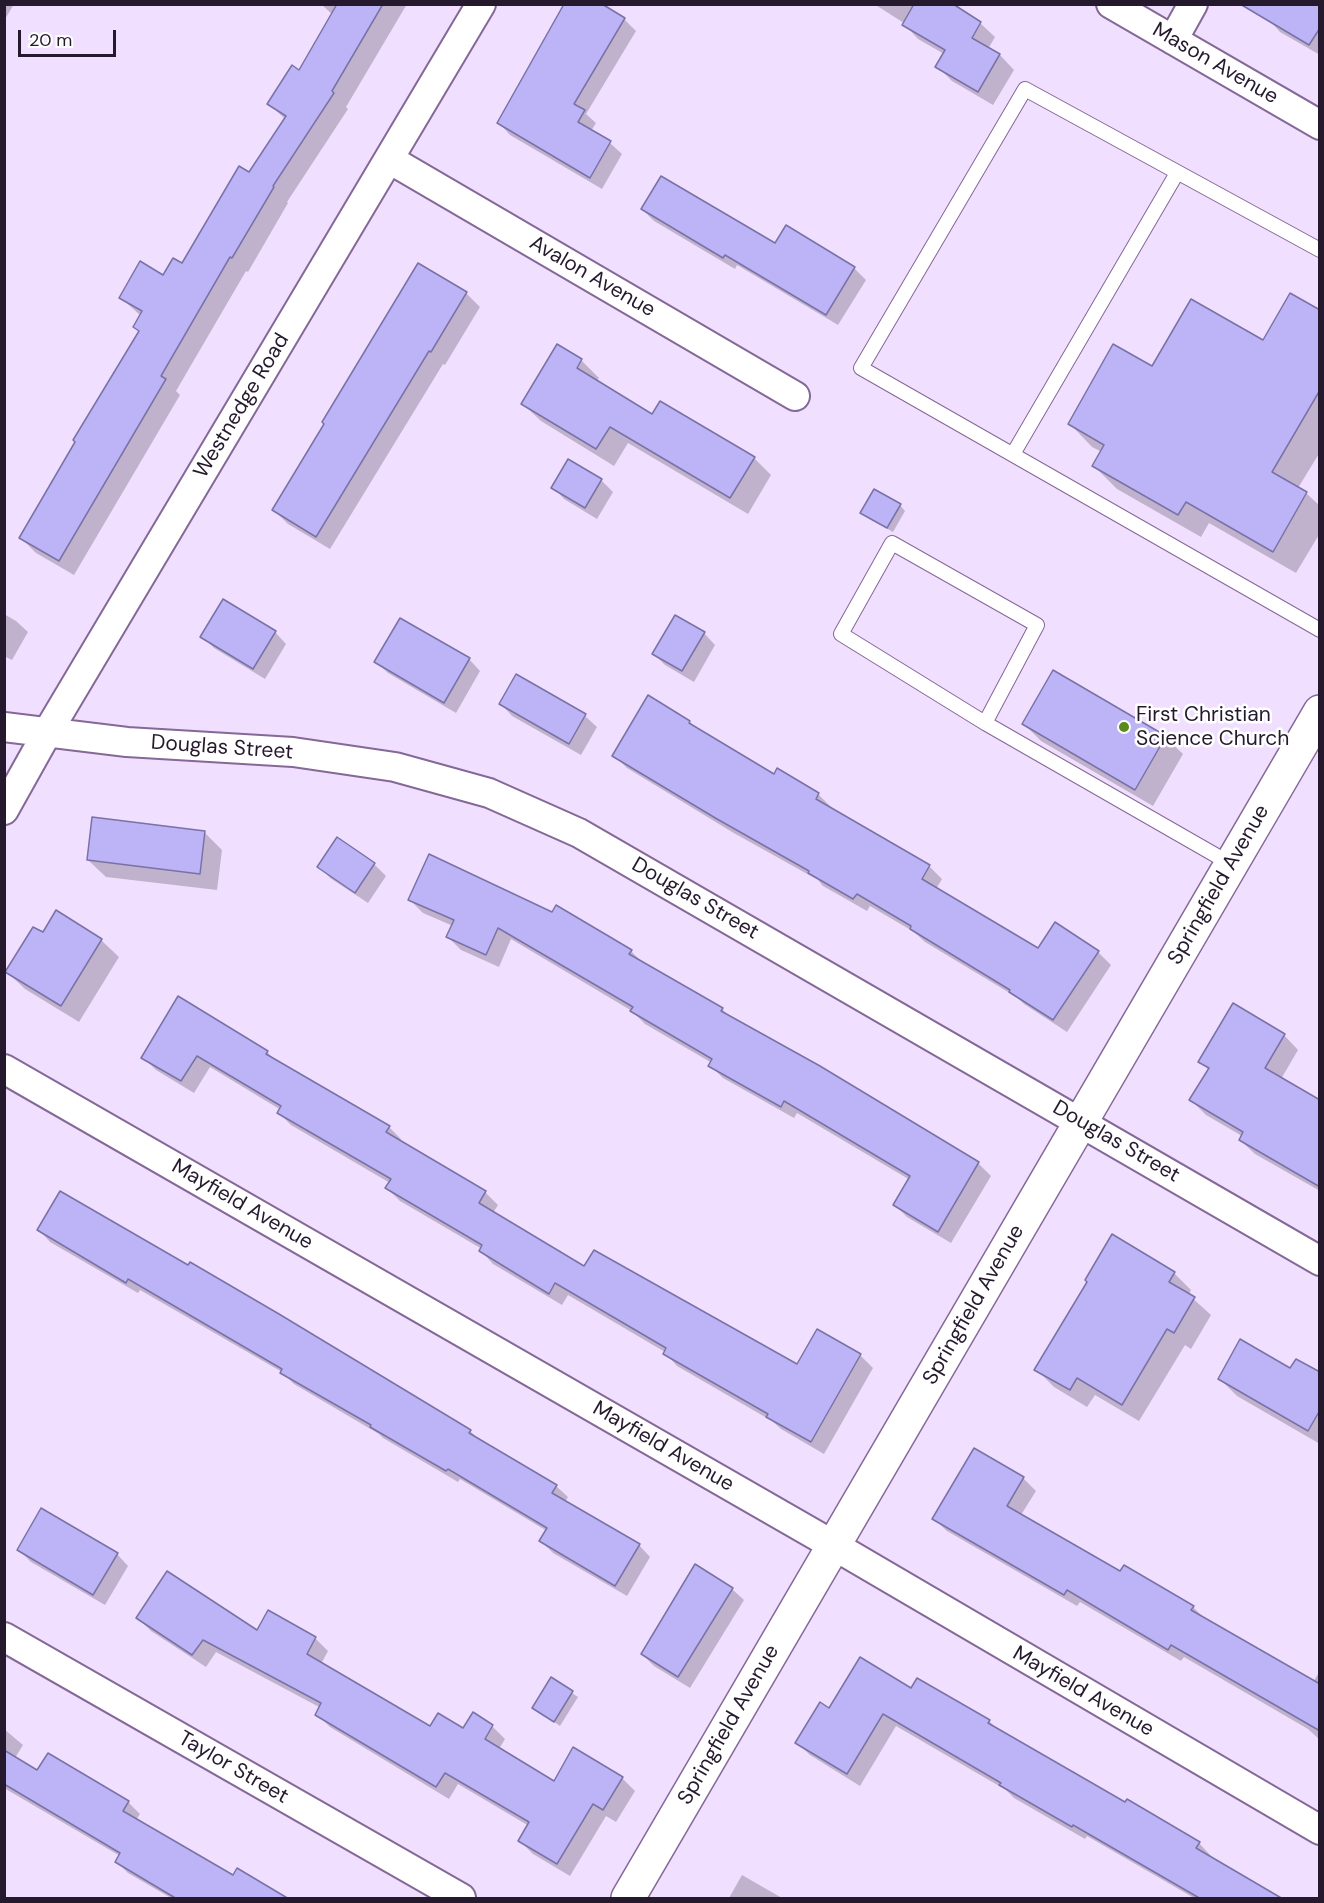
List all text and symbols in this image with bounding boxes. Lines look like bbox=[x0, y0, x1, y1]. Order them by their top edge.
scale bar bbox=[21, 18, 118, 56]
street label: Mason Avenue bbox=[1148, 18, 1282, 110]
text: 20 m bbox=[29, 28, 72, 52]
street label: Avalon Avenue bbox=[525, 231, 659, 323]
street label: Westnedge Road bbox=[189, 329, 295, 483]
place label: First Christian Science Church bbox=[1136, 702, 1289, 752]
marker: First Christian Science Church bbox=[1117, 720, 1131, 734]
street label: Douglas Street bbox=[150, 730, 294, 766]
street label: Springfield Avenue bbox=[1163, 801, 1275, 969]
street label: Douglas Street bbox=[627, 852, 763, 946]
street label: Douglas Street bbox=[1048, 1095, 1184, 1189]
street label: Mayfield Avenue bbox=[167, 1154, 317, 1256]
street label: Springfield Avenue bbox=[918, 1221, 1030, 1389]
street label: Mayfield Avenue bbox=[588, 1396, 738, 1498]
street label: Springfield Avenue bbox=[673, 1641, 785, 1809]
street label: Mayfield Avenue bbox=[1008, 1641, 1158, 1743]
street label: Taylor Street bbox=[173, 1726, 293, 1810]

